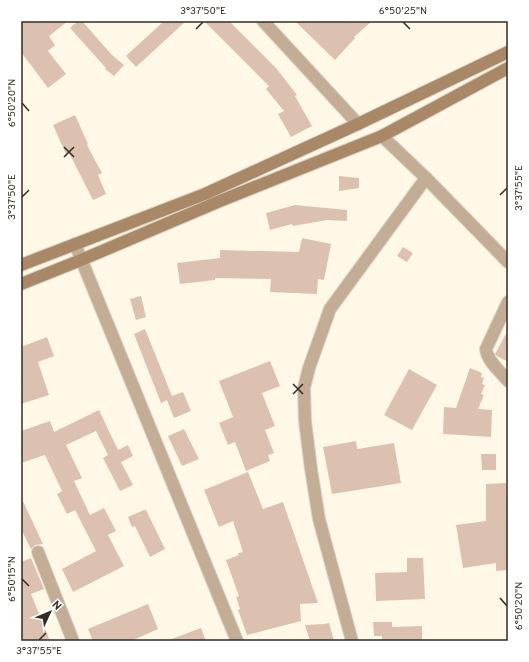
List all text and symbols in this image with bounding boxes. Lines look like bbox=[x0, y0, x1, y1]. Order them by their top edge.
text: 3°37'50"E bbox=[180, 5, 226, 18]
text: 6°50'25"N bbox=[379, 5, 427, 18]
text: 6°50'20"N bbox=[6, 79, 19, 127]
text: 3°37'55"E bbox=[513, 165, 526, 211]
text: 3°37'50"E bbox=[6, 174, 19, 220]
text: 6°50'15"N bbox=[6, 556, 19, 602]
text: 6°50'20"N bbox=[513, 582, 526, 630]
north arrow bbox=[30, 592, 70, 632]
text: N bbox=[49, 598, 64, 613]
text: 3°37'55"E bbox=[16, 645, 62, 658]

